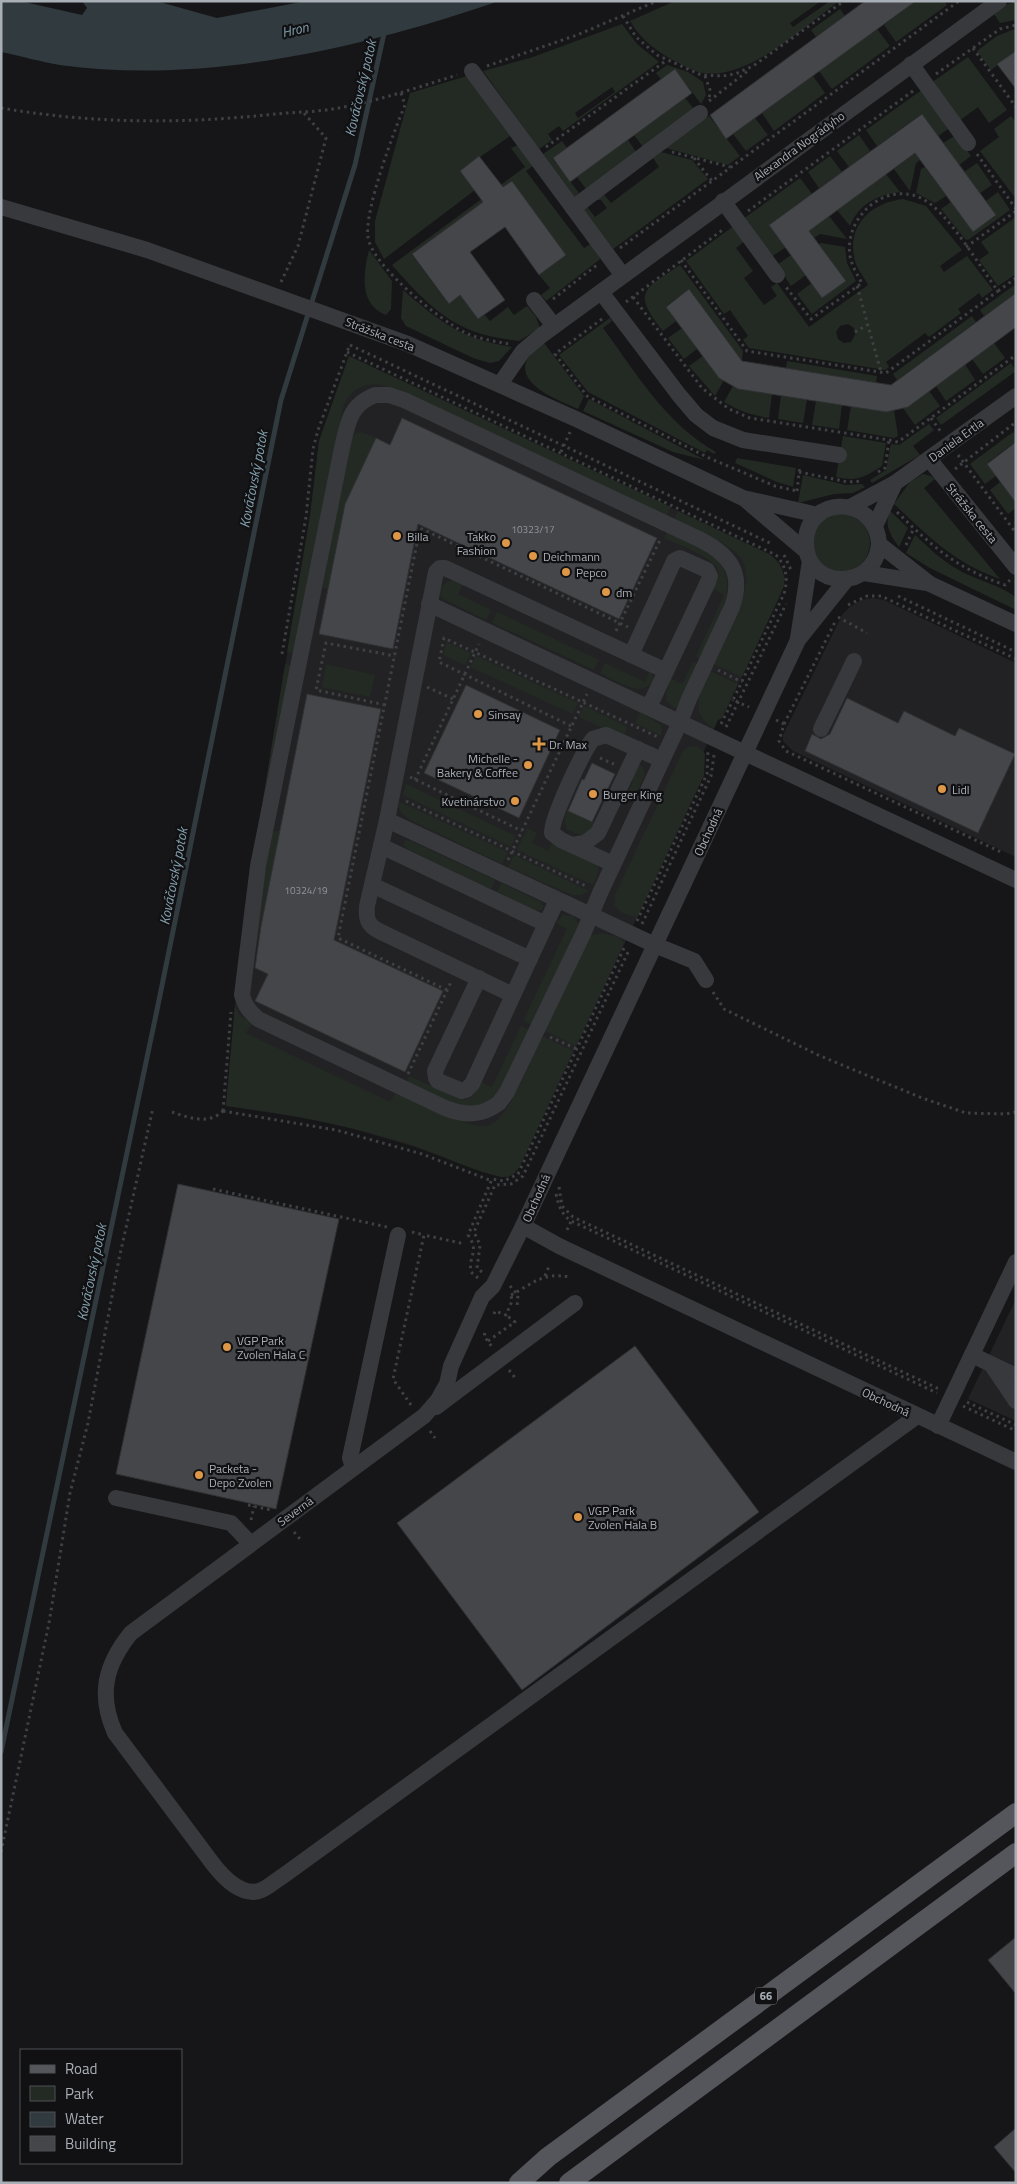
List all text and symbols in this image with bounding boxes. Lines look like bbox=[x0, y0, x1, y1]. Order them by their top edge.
water label: Hron bbox=[280, 16, 311, 42]
water label: Kováčovský potok bbox=[339, 36, 382, 138]
street label: Alexandra Nográdyho bbox=[749, 106, 849, 186]
street label: Strážska cesta bbox=[342, 312, 418, 356]
street label: Daniela Ertla bbox=[924, 413, 988, 467]
water label: Kováčovský potok bbox=[233, 427, 273, 529]
street label: Strážska cesta bbox=[942, 479, 1002, 547]
house number: 10323/17 bbox=[511, 522, 555, 537]
place label: Billa bbox=[407, 527, 429, 546]
place label: Takko Fashion bbox=[457, 527, 496, 560]
marker: Billa bbox=[391, 530, 403, 542]
marker: Takko Fashion bbox=[500, 537, 512, 549]
place label: Deichmann bbox=[543, 547, 600, 566]
marker: Deichmann bbox=[527, 550, 539, 562]
place label: Pepco bbox=[576, 563, 607, 582]
marker: Pepco bbox=[560, 566, 572, 578]
place label: dm bbox=[616, 583, 632, 602]
marker: dm bbox=[600, 586, 612, 598]
place label: Sinsay bbox=[488, 705, 521, 724]
marker: Sinsay bbox=[472, 708, 484, 720]
place label: Dr. Max bbox=[549, 735, 588, 754]
marker: Dr. Max bbox=[533, 738, 545, 750]
place label: Michelle - Bakery & Coffee bbox=[437, 749, 518, 782]
marker: Michelle - Bakery & Coffee bbox=[522, 759, 534, 771]
place label: Lidl bbox=[952, 780, 970, 799]
marker: Lidl bbox=[936, 783, 948, 795]
place label: Burger King bbox=[603, 785, 662, 804]
marker: Burger King bbox=[587, 788, 599, 800]
place label: Kvetinárstvo bbox=[442, 792, 505, 811]
marker: Kvetinárstvo bbox=[509, 795, 521, 807]
street label: Obchodná bbox=[689, 805, 727, 859]
water label: Kováčovský potok bbox=[153, 824, 193, 926]
house number: 10324/19 bbox=[284, 883, 328, 898]
street label: Obchodná bbox=[517, 1171, 555, 1225]
water label: Kováčovský potok bbox=[70, 1220, 112, 1322]
place label: VGP Park Zvolen Hala C bbox=[237, 1331, 306, 1364]
marker: VGP Park Zvolen Hala C bbox=[221, 1341, 233, 1353]
street label: Obchodná bbox=[859, 1383, 913, 1421]
place label: Packeta - Depo Zvolen bbox=[209, 1459, 272, 1492]
marker: Packeta - Depo Zvolen bbox=[193, 1469, 205, 1481]
street label: Severná bbox=[273, 1491, 317, 1531]
place label: VGP Park Zvolen Hala B bbox=[588, 1501, 657, 1534]
marker: VGP Park Zvolen Hala B bbox=[572, 1511, 584, 1523]
road number: 66 bbox=[755, 1988, 777, 2004]
legend bbox=[20, 2049, 182, 2164]
text: Road bbox=[65, 2057, 97, 2080]
text: Park bbox=[65, 2082, 94, 2105]
text: Water bbox=[65, 2107, 104, 2130]
text: Building bbox=[65, 2132, 116, 2155]

